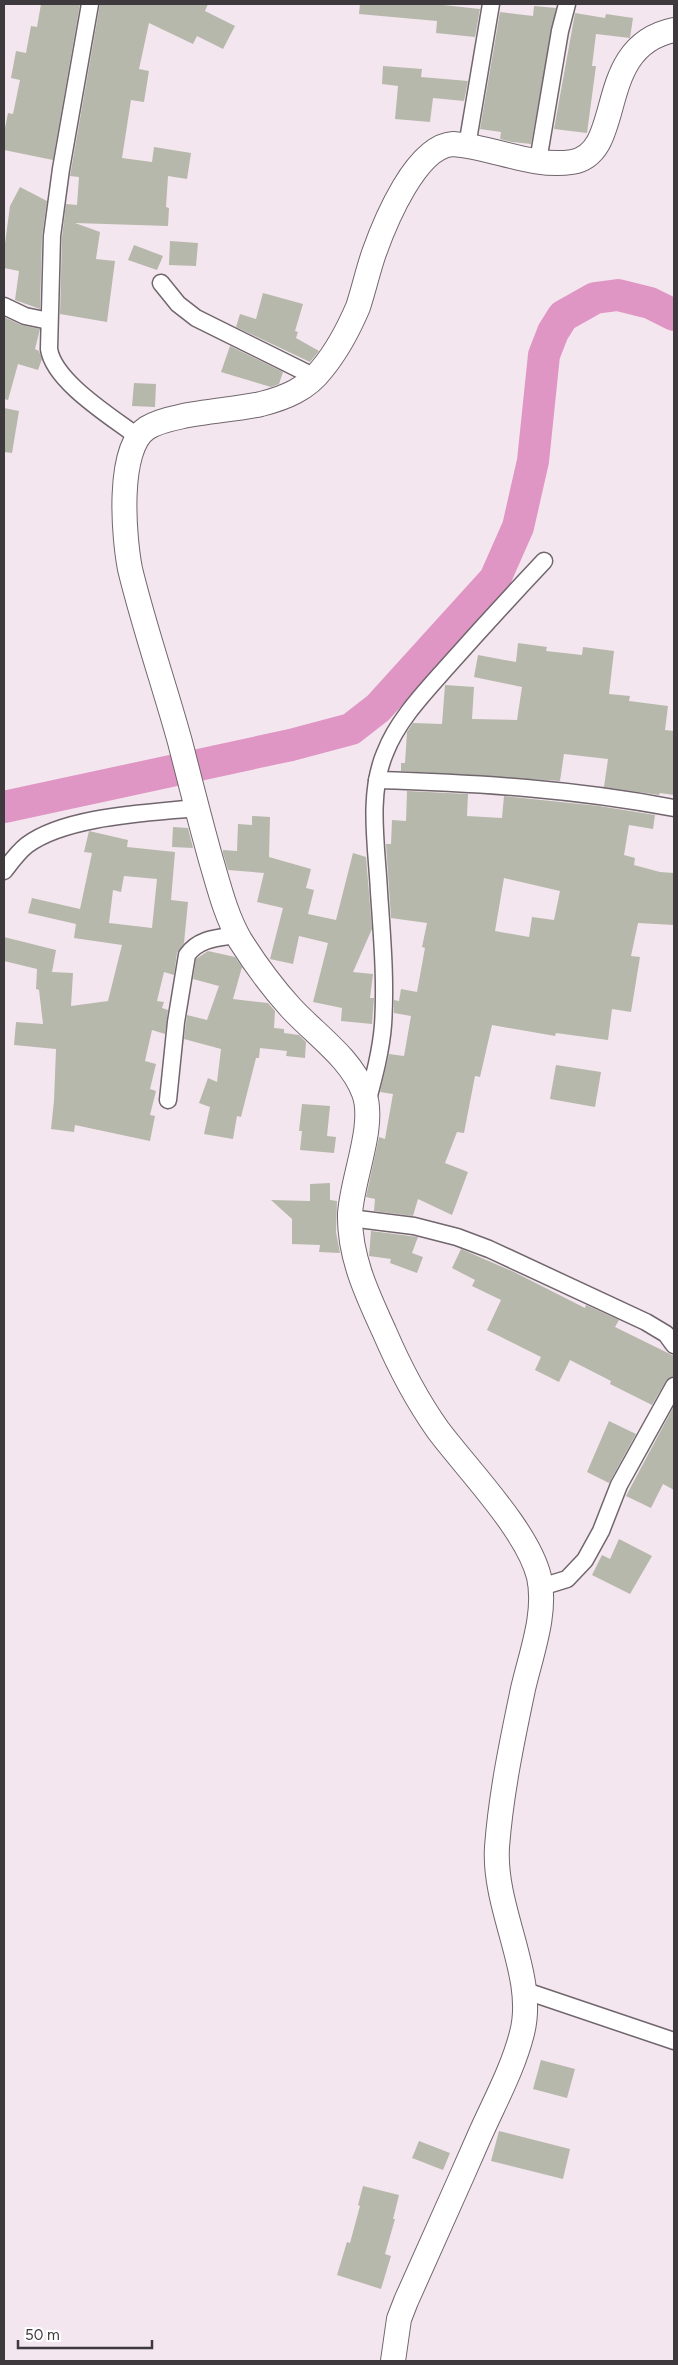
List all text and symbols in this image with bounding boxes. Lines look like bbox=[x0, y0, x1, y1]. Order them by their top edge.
scale bar bbox=[18, 2318, 151, 2350]
text: 50 m bbox=[25, 2326, 60, 2344]

